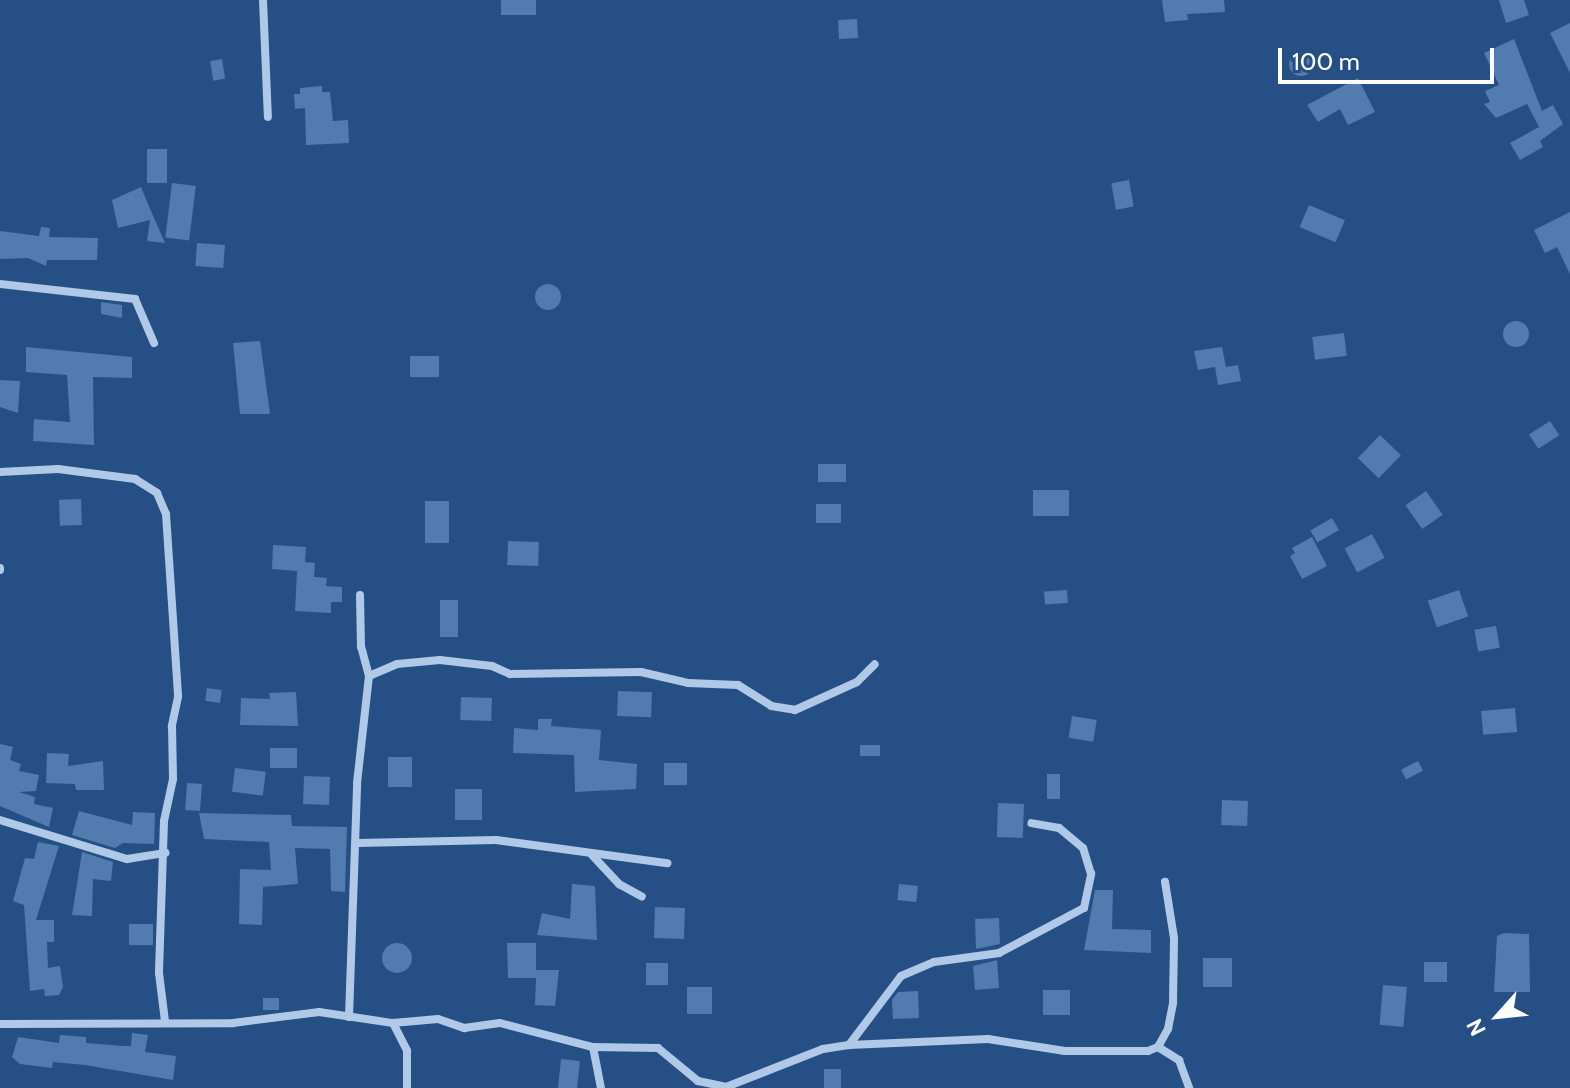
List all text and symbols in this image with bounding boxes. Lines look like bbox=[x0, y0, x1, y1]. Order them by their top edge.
scale bar bbox=[1282, 32, 1498, 82]
text: 100 m bbox=[1292, 47, 1360, 76]
north arrow bbox=[1458, 976, 1538, 1056]
text: N bbox=[1461, 1014, 1492, 1040]

